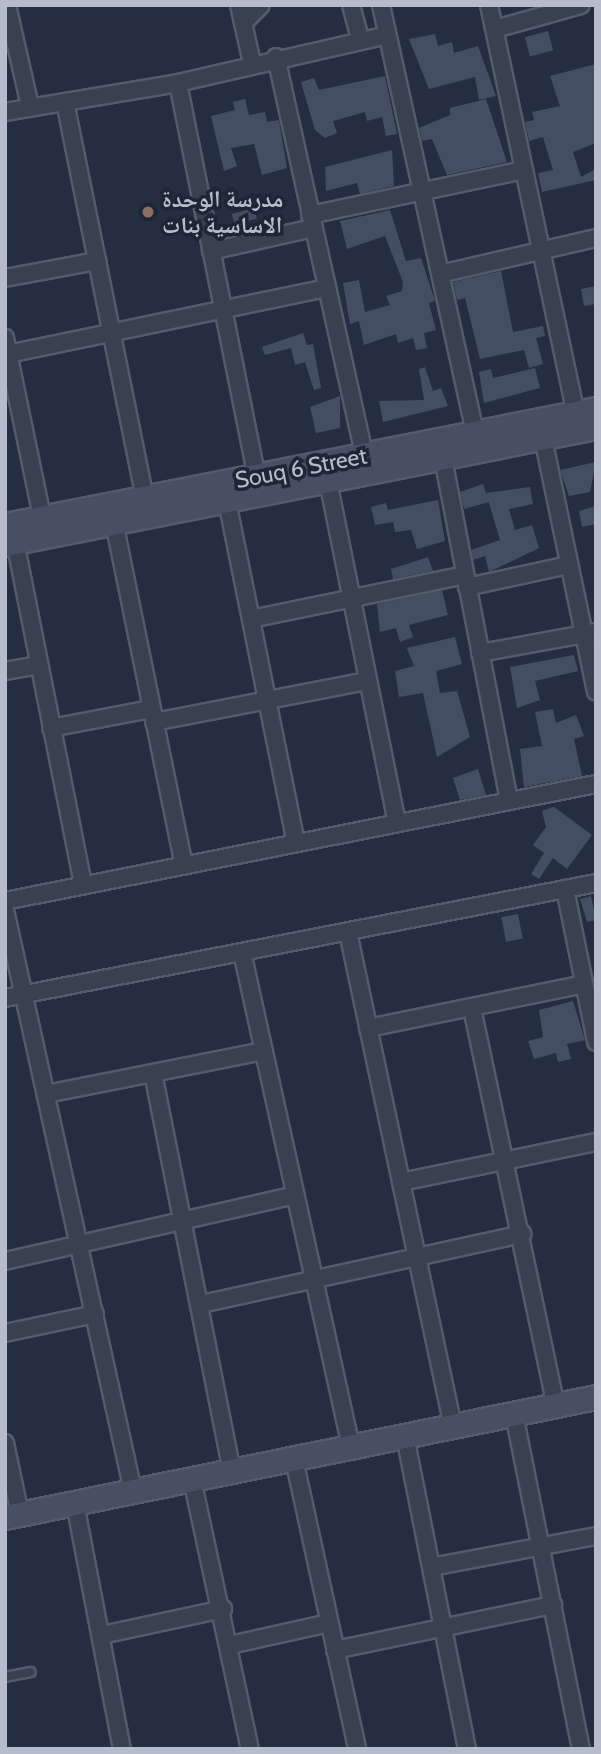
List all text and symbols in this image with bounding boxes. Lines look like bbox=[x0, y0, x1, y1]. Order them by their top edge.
place label: مدرسة الوحدة الاساسية بنات bbox=[162, 185, 283, 239]
marker: مدرسة الوحدة الاساسية بنات bbox=[140, 204, 156, 220]
street label: Souq 6 Street bbox=[233, 442, 369, 494]

